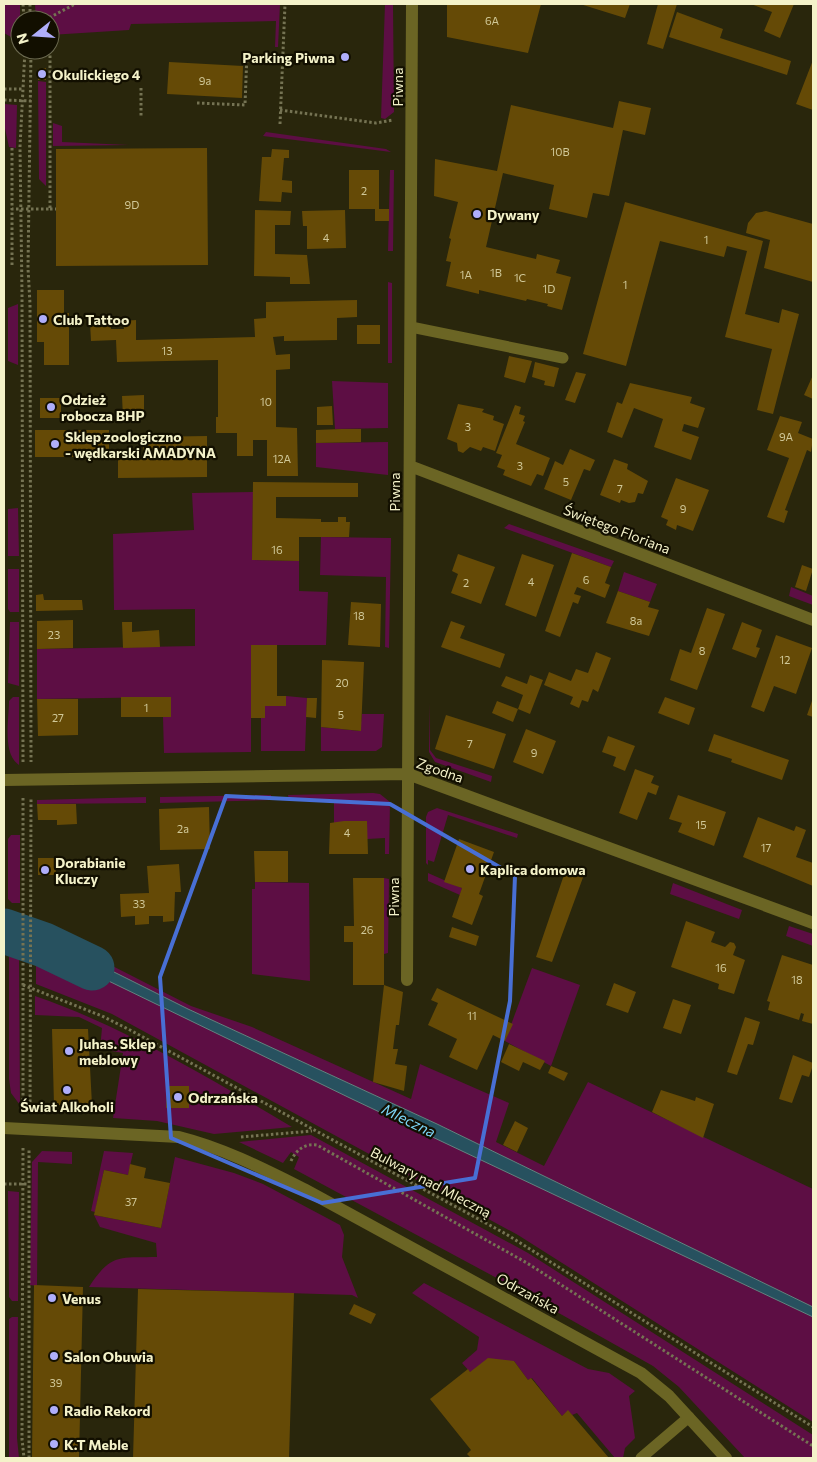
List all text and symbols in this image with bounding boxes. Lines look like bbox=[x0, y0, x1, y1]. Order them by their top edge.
north arrow bbox=[10, 10, 60, 60]
house number: 6A bbox=[485, 14, 499, 27]
text: N bbox=[12, 31, 32, 46]
place label: Parking Piwna bbox=[242, 49, 335, 66]
marker: Parking Piwna bbox=[339, 51, 351, 63]
place label: Okulickiego 4 bbox=[52, 66, 141, 83]
marker: Okulickiego 4 bbox=[36, 68, 48, 80]
street label: Piwna bbox=[389, 68, 406, 106]
house number: 9a bbox=[199, 74, 211, 87]
house number: 10B bbox=[551, 145, 569, 158]
house number: 2 bbox=[361, 184, 367, 197]
house number: 9D bbox=[125, 198, 139, 211]
place label: Dywany bbox=[487, 206, 540, 223]
marker: Dywany bbox=[471, 208, 483, 220]
house number: 4 bbox=[323, 231, 330, 244]
house number: 1 bbox=[704, 233, 708, 246]
house number: 1B bbox=[490, 266, 502, 279]
house number: 1A bbox=[460, 268, 473, 281]
house number: 1C bbox=[514, 271, 526, 284]
house number: 1 bbox=[623, 278, 627, 291]
house number: 1D bbox=[543, 282, 555, 295]
place label: Club Tattoo bbox=[53, 311, 129, 328]
marker: Club Tattoo bbox=[37, 313, 49, 325]
house number: 13 bbox=[162, 344, 172, 357]
place label: Odzież robocza BHP bbox=[61, 391, 145, 424]
house number: 10 bbox=[260, 395, 272, 408]
marker: Odzież robocza BHP bbox=[45, 401, 57, 413]
house number: 3 bbox=[465, 420, 471, 433]
place label: Sklep zoologiczno - wędkarski AMADYNA bbox=[65, 428, 216, 461]
house number: 9A bbox=[779, 430, 793, 443]
marker: Sklep zoologiczno - wędkarski AMADYNA bbox=[49, 438, 61, 450]
house number: 12A bbox=[273, 452, 292, 465]
house number: 3 bbox=[517, 459, 523, 472]
street label: Piwna bbox=[386, 473, 403, 511]
house number: 5 bbox=[563, 475, 569, 488]
house number: 7 bbox=[617, 482, 623, 495]
street label: Świętego Floriana bbox=[561, 501, 673, 557]
house number: 9 bbox=[680, 502, 687, 515]
house number: 16 bbox=[271, 543, 283, 556]
house number: 6 bbox=[583, 573, 590, 586]
house number: 4 bbox=[528, 575, 535, 588]
house number: 2 bbox=[463, 576, 469, 589]
house number: 18 bbox=[353, 609, 365, 622]
house number: 8a bbox=[630, 614, 642, 627]
house number: 23 bbox=[48, 628, 60, 641]
house number: 8 bbox=[699, 644, 706, 657]
house number: 12 bbox=[780, 653, 790, 666]
house number: 20 bbox=[335, 676, 349, 689]
house number: 1 bbox=[144, 701, 148, 714]
house number: 5 bbox=[338, 708, 344, 721]
house number: 27 bbox=[52, 711, 64, 724]
house number: 7 bbox=[467, 737, 473, 750]
house number: 9 bbox=[531, 746, 538, 759]
street label: Zgodna bbox=[414, 754, 466, 786]
house number: 15 bbox=[695, 818, 707, 831]
house number: 2a bbox=[177, 822, 189, 835]
house number: 4 bbox=[344, 826, 351, 839]
house number: 17 bbox=[761, 841, 771, 854]
place label: Dorabianie Kluczy bbox=[55, 854, 126, 887]
place label: Kaplica domowa bbox=[480, 861, 586, 878]
marker: Kaplica domowa bbox=[464, 863, 476, 875]
marker: Dorabianie Kluczy bbox=[39, 864, 51, 876]
street label: Piwna bbox=[385, 878, 402, 916]
house number: 33 bbox=[133, 897, 145, 910]
house number: 26 bbox=[361, 923, 374, 936]
house number: 16 bbox=[715, 961, 727, 974]
house number: 18 bbox=[791, 973, 803, 986]
house number: 11 bbox=[467, 1009, 477, 1022]
place label: Juhas. Sklep meblowy bbox=[79, 1035, 156, 1068]
marker: Juhas. Sklep meblowy bbox=[63, 1045, 75, 1057]
marker: Świat Alkoholi bbox=[61, 1084, 73, 1096]
place label: Odrzańska bbox=[188, 1089, 258, 1106]
marker: Odrzańska bbox=[172, 1091, 184, 1103]
place label: Świat Alkoholi bbox=[20, 1098, 114, 1115]
water label: Mleczna bbox=[379, 1099, 439, 1141]
street label: Bulwary nad Mleczną bbox=[368, 1143, 494, 1221]
house number: 37 bbox=[125, 1195, 137, 1208]
street label: Odrzańska bbox=[494, 1269, 562, 1317]
place label: Venus bbox=[62, 1290, 101, 1307]
marker: Venus bbox=[46, 1292, 58, 1304]
place label: Salon Obuwia bbox=[64, 1348, 153, 1365]
marker: Salon Obuwia bbox=[48, 1350, 60, 1362]
house number: 39 bbox=[50, 1376, 63, 1389]
place label: Radio Rekord bbox=[64, 1402, 150, 1419]
marker: Radio Rekord bbox=[48, 1404, 60, 1416]
place label: K.T Meble bbox=[64, 1436, 128, 1453]
marker: K.T Meble bbox=[48, 1438, 60, 1450]

